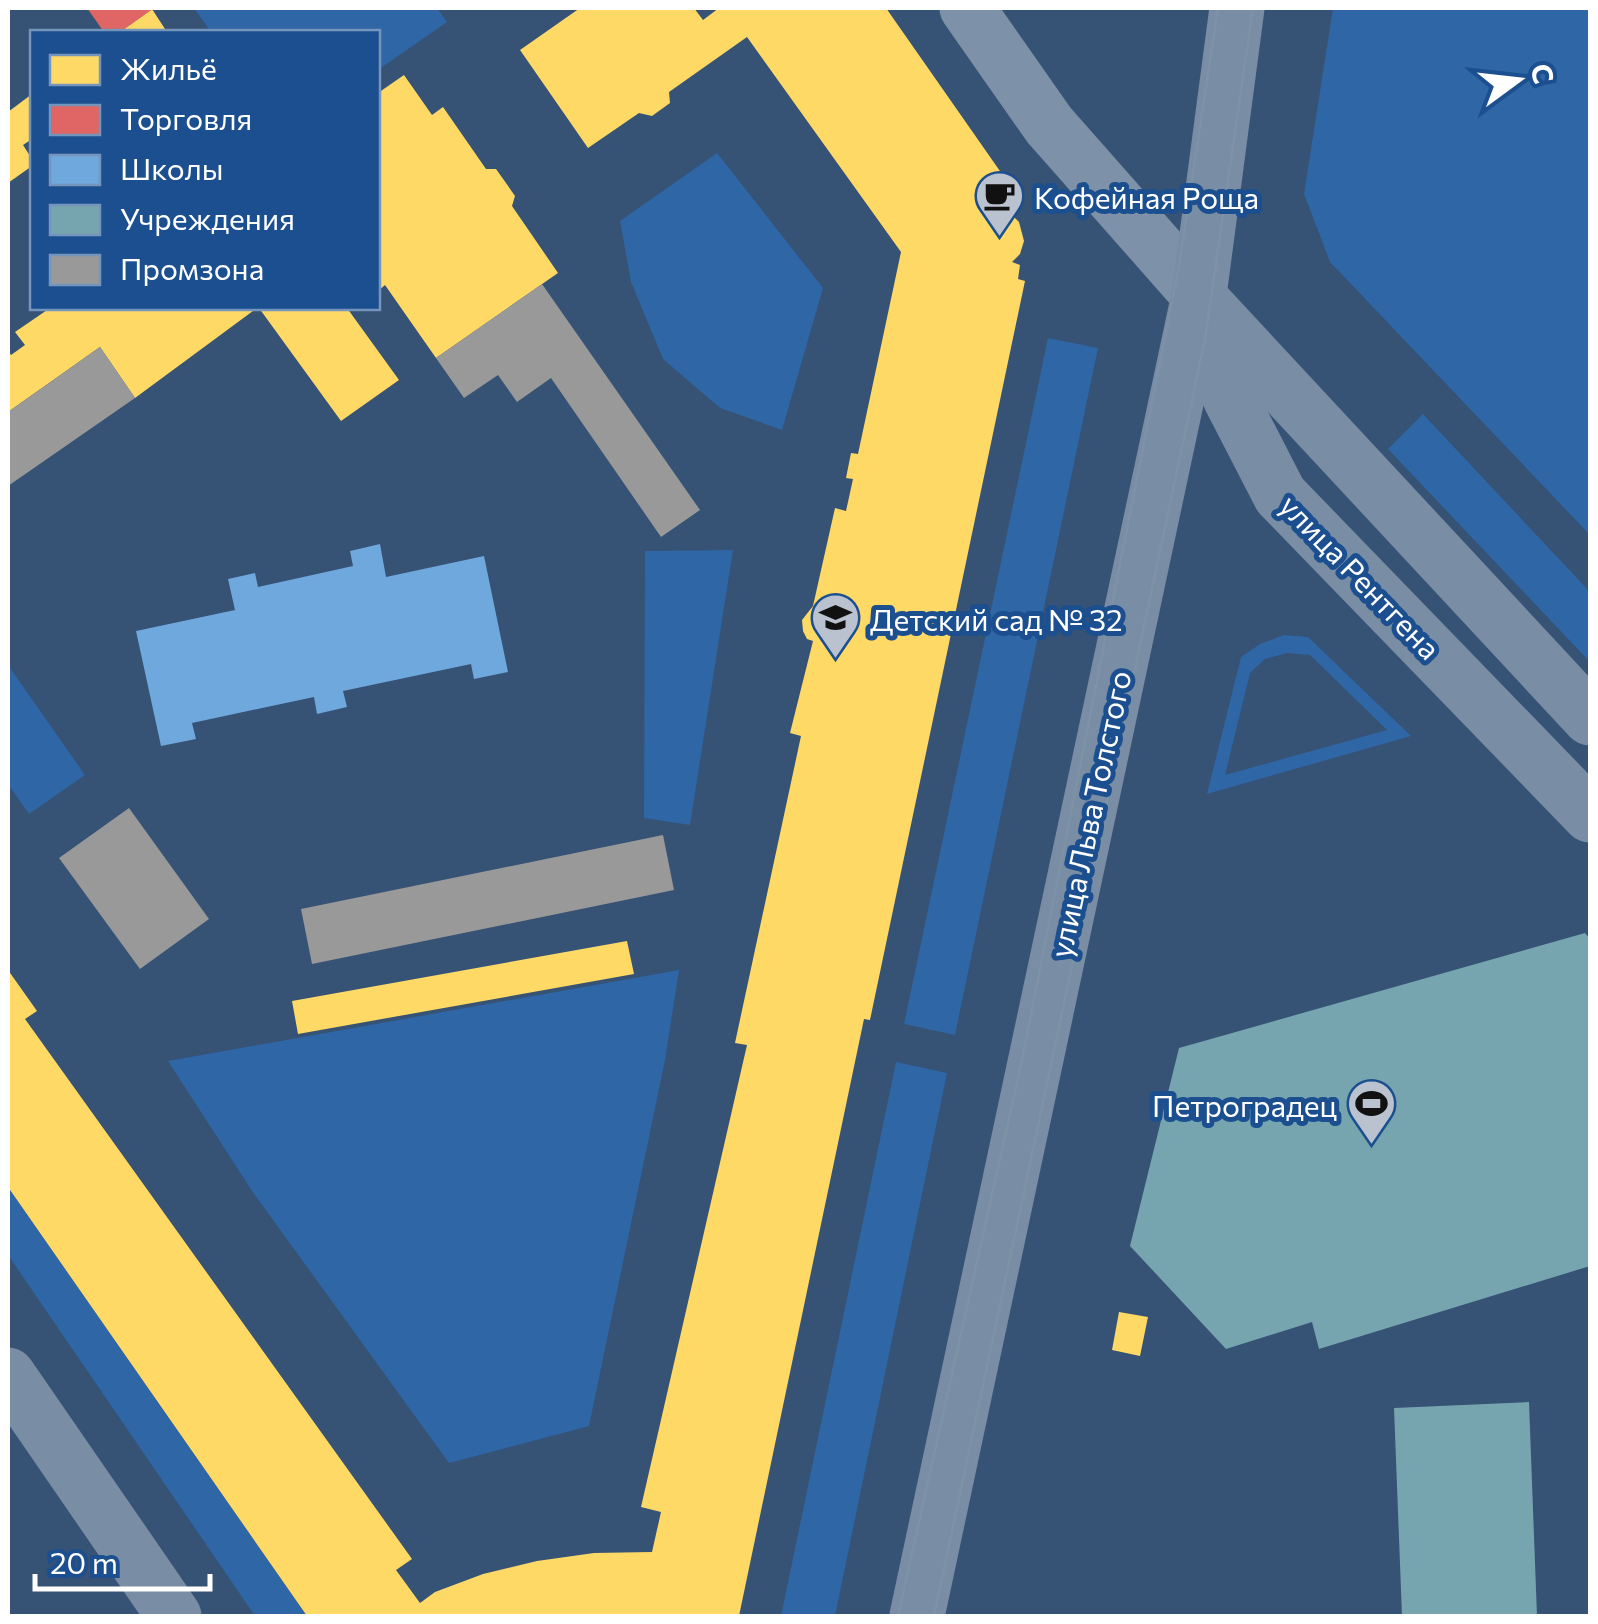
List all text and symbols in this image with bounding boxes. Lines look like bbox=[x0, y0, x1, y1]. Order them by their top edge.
legend bbox=[30, 30, 380, 310]
north arrow bbox=[1468, 30, 1568, 130]
text: Жильё bbox=[120, 49, 217, 86]
text: С bbox=[1524, 60, 1562, 87]
text: Торговля bbox=[120, 99, 252, 136]
text: Школы bbox=[120, 149, 224, 186]
cafe icon: Кофейная Роща bbox=[973, 170, 1025, 238]
place label: Кофейная Роща bbox=[1034, 178, 1259, 215]
text: Учреждения bbox=[120, 199, 295, 236]
text: Промзона bbox=[120, 249, 264, 286]
street label: улица Рентгена bbox=[1273, 486, 1449, 666]
school or university icon: Детский сад № 32 bbox=[809, 592, 861, 660]
place label: Детский сад № 32 bbox=[870, 600, 1123, 637]
street label: улица Льва Толстого bbox=[1041, 667, 1137, 961]
sports icon: Петроградец bbox=[1346, 1078, 1398, 1146]
place label: Петроградец bbox=[1152, 1086, 1337, 1123]
scale bar bbox=[35, 1529, 210, 1591]
text: 20 m bbox=[50, 1543, 118, 1580]

